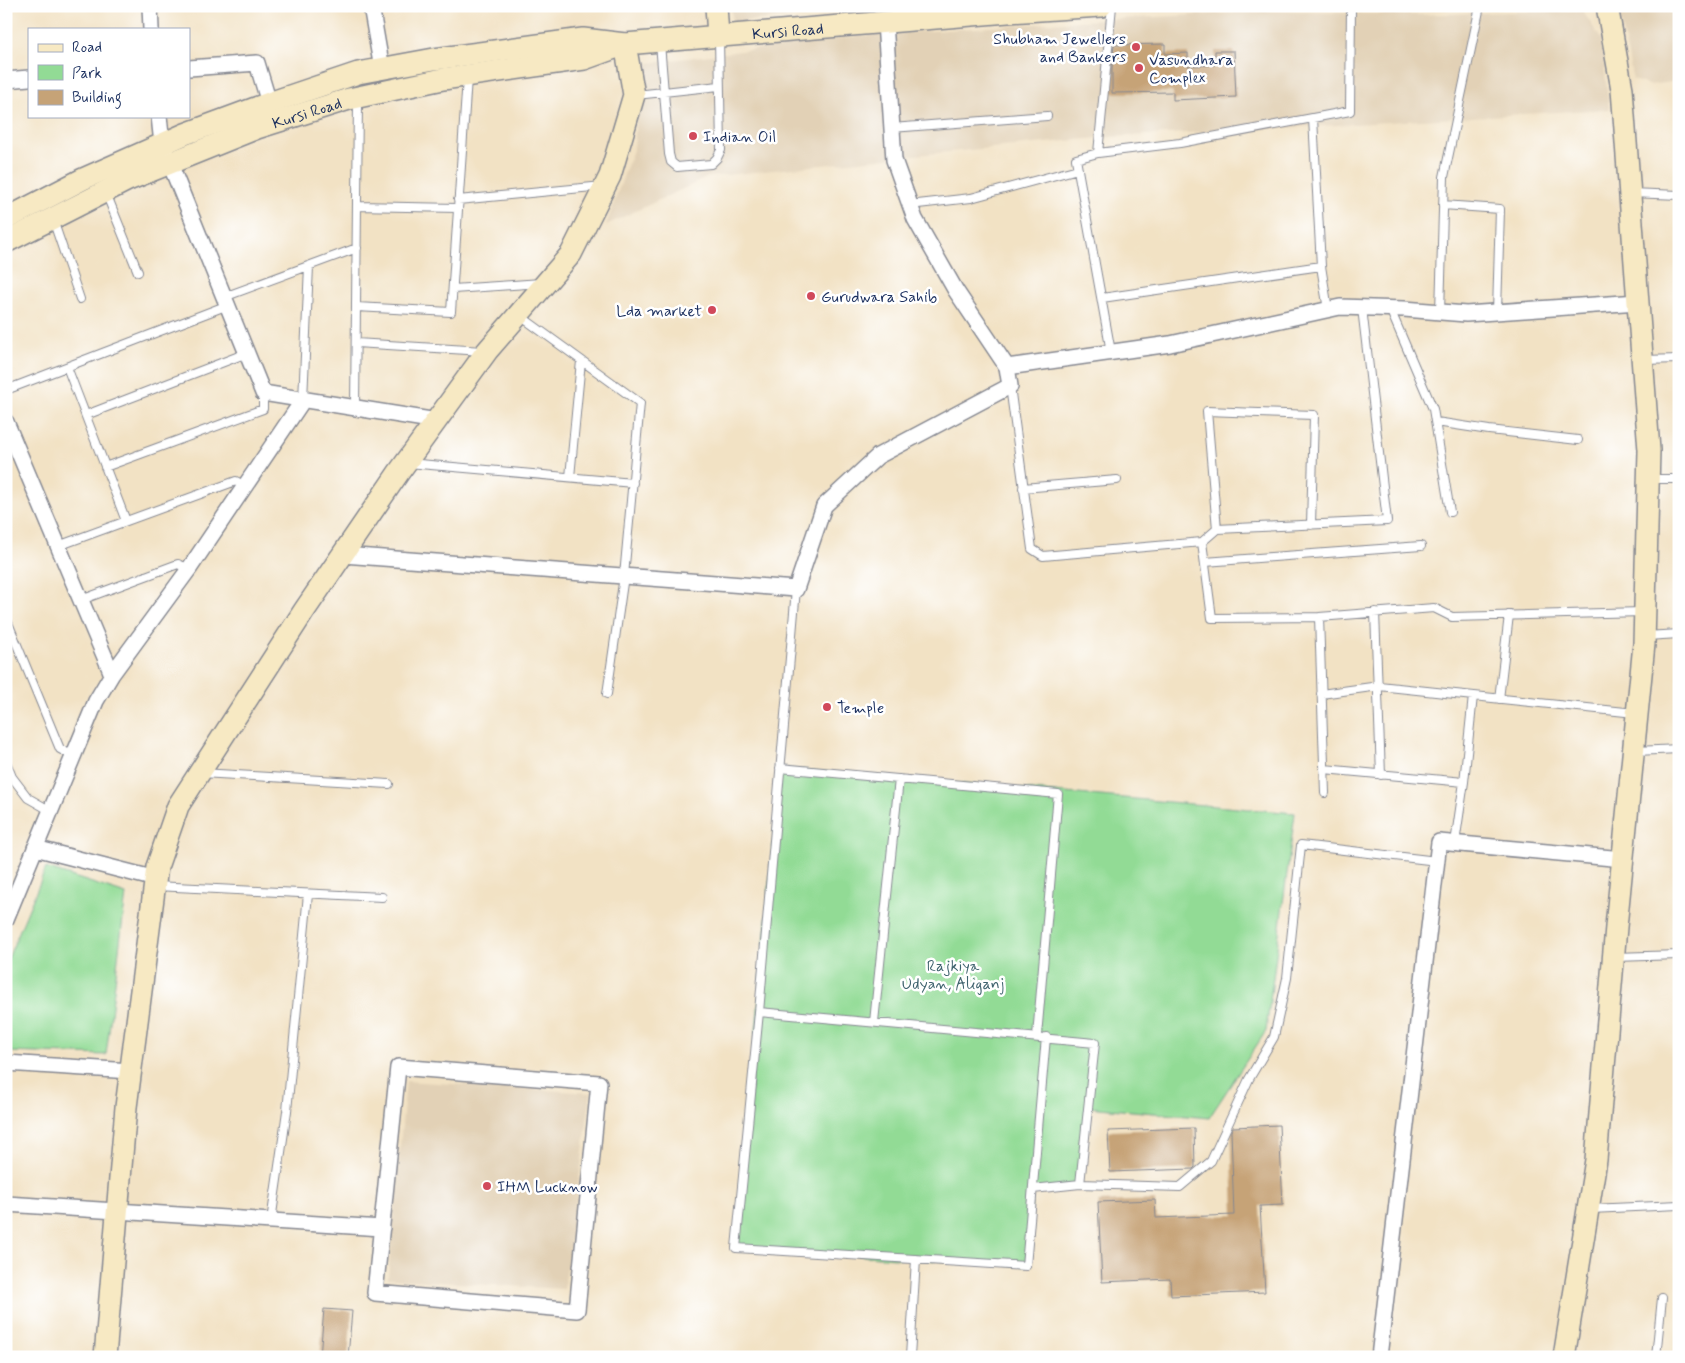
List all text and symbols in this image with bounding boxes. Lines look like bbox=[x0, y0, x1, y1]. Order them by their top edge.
street label: Kursi Road bbox=[751, 18, 825, 45]
legend bbox=[28, 28, 190, 118]
place label: Shubham Jewellers and Bankers bbox=[993, 29, 1126, 68]
text: Road bbox=[72, 38, 102, 58]
marker: Shubham Jewellers and Bankers bbox=[1130, 41, 1142, 53]
place label: Vasundhara Complex bbox=[1149, 50, 1233, 89]
marker: Vasundhara Complex bbox=[1133, 62, 1145, 74]
text: Park bbox=[72, 64, 102, 84]
text: Building bbox=[72, 88, 122, 109]
street label: Kursi Road bbox=[270, 93, 345, 135]
place label: Indian Oil bbox=[703, 127, 776, 148]
marker: Indian Oil bbox=[687, 130, 699, 142]
place label: Gurudwara Sahib bbox=[821, 287, 937, 308]
marker: Gurudwara Sahib bbox=[805, 290, 817, 302]
place label: Lda market bbox=[616, 301, 702, 322]
marker: Lda market bbox=[706, 304, 718, 316]
place label: Temple bbox=[837, 698, 884, 719]
marker: Temple bbox=[821, 701, 833, 713]
park label: Rajkiya Udyan, Aliganj bbox=[902, 956, 1004, 995]
place label: IHM Lucknow bbox=[497, 1177, 598, 1198]
marker: IHM Lucknow bbox=[481, 1180, 493, 1192]

